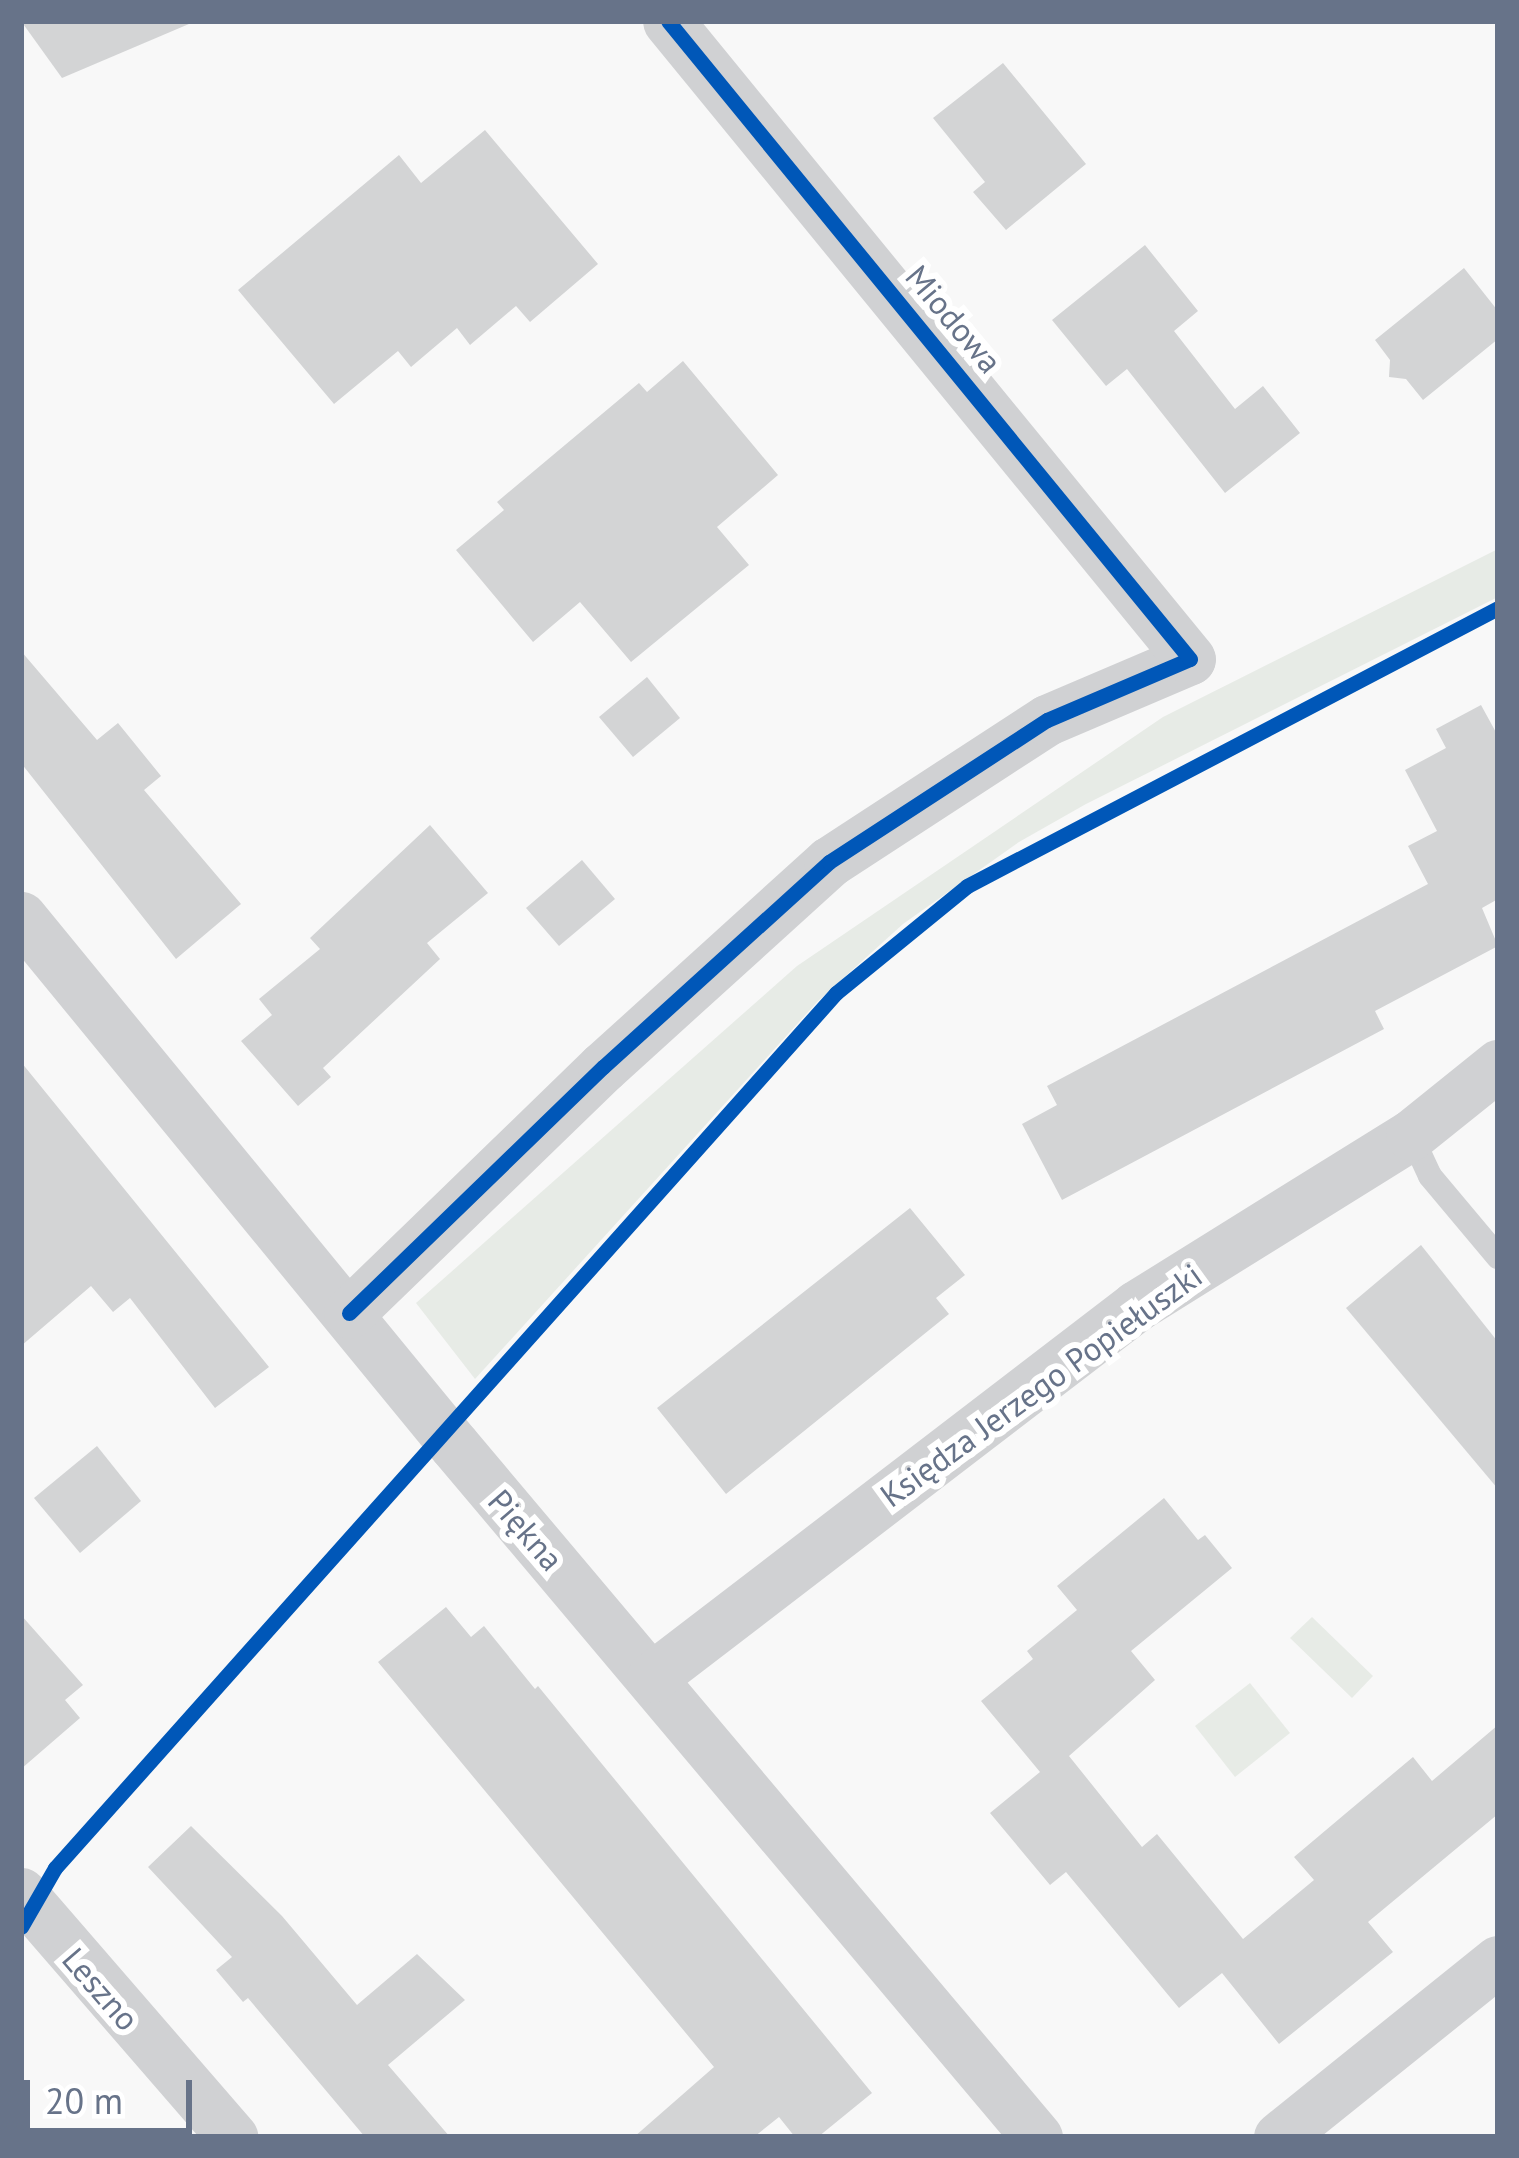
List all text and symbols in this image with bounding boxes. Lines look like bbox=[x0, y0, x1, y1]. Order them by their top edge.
street label: Miodowa bbox=[898, 257, 1010, 381]
street label: Księdza Jerzego Popiełuszki bbox=[872, 1255, 1210, 1515]
street label: Piękna bbox=[480, 1481, 572, 1579]
street label: Leszno bbox=[54, 1940, 148, 2038]
scale bar bbox=[30, 2056, 198, 2130]
text: 20 m bbox=[45, 2077, 123, 2124]

